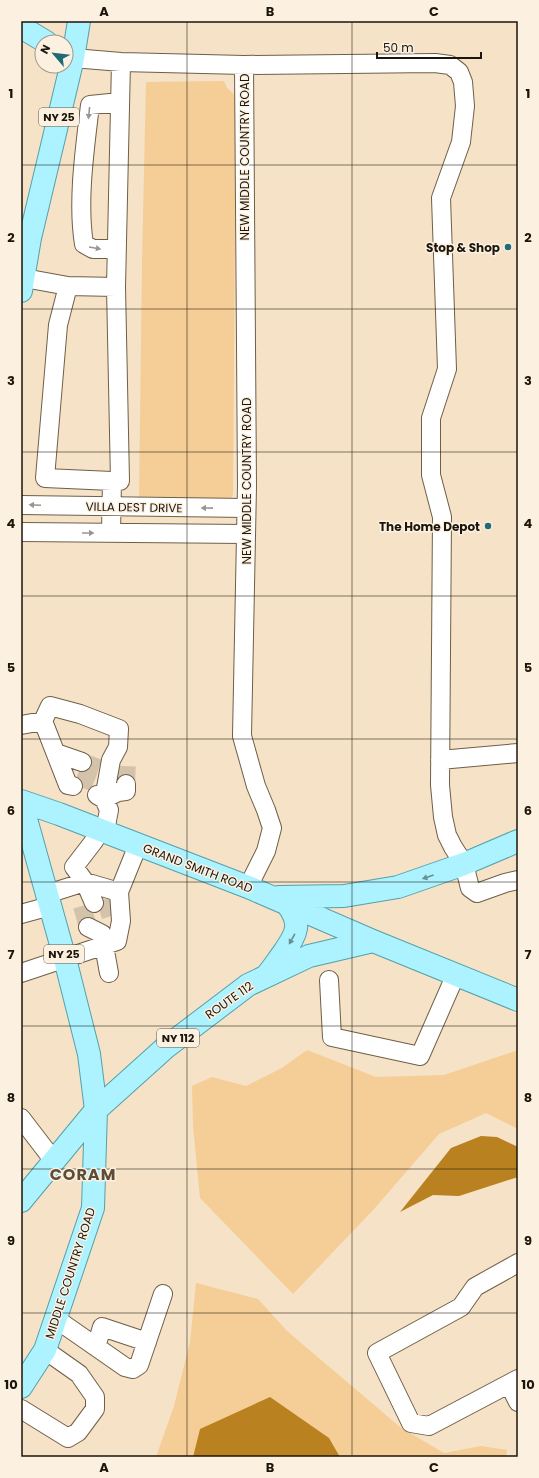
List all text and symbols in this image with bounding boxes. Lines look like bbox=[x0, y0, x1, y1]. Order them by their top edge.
text: A bbox=[99, 2, 109, 21]
text: B bbox=[266, 2, 275, 21]
text: C bbox=[429, 2, 439, 21]
north arrow bbox=[34, 34, 74, 74]
scale bar bbox=[377, 34, 481, 60]
text: 50 m bbox=[383, 39, 414, 56]
text: N bbox=[36, 42, 54, 57]
street label: NEW MIDDLE COUNTRY ROAD bbox=[236, 74, 253, 240]
text: 1 bbox=[9, 84, 13, 103]
text: 1 bbox=[526, 84, 530, 103]
one-way arrow bbox=[85, 107, 92, 119]
road number: NY 25 bbox=[39, 108, 79, 126]
text: 2 bbox=[7, 228, 15, 247]
text: 2 bbox=[524, 228, 532, 247]
place label: Stop & Shop bbox=[426, 239, 500, 256]
marker: Stop & Shop bbox=[503, 242, 513, 252]
one-way arrow bbox=[88, 245, 101, 251]
text: 3 bbox=[7, 371, 15, 390]
text: 3 bbox=[524, 371, 532, 390]
street label: NEW MIDDLE COUNTRY ROAD bbox=[238, 398, 255, 564]
street label: VILLA DEST DRIVE bbox=[85, 498, 183, 516]
one-way arrow bbox=[29, 502, 41, 509]
one-way arrow bbox=[200, 505, 213, 511]
text: 4 bbox=[7, 514, 16, 533]
text: 4 bbox=[524, 514, 533, 533]
place label: The Home Depot bbox=[379, 518, 480, 535]
marker: The Home Depot bbox=[483, 521, 493, 531]
one-way arrow bbox=[82, 530, 95, 536]
text: 5 bbox=[7, 658, 15, 677]
text: 5 bbox=[524, 658, 532, 677]
text: 6 bbox=[7, 801, 15, 820]
text: 6 bbox=[524, 801, 532, 820]
street label: GRAND SMITH ROAD bbox=[141, 839, 255, 897]
one-way arrow bbox=[421, 874, 433, 880]
one-way arrow bbox=[289, 933, 295, 945]
text: 7 bbox=[8, 945, 15, 964]
road number: NY 25 bbox=[44, 945, 84, 963]
text: 7 bbox=[525, 945, 532, 964]
street label: ROUTE 112 bbox=[201, 977, 257, 1023]
road number: NY 112 bbox=[157, 1029, 199, 1047]
text: 8 bbox=[7, 1088, 15, 1107]
text: 8 bbox=[524, 1088, 532, 1107]
district label: CORAM bbox=[50, 1163, 116, 1186]
street label: MIDDLE COUNTRY ROAD bbox=[41, 1205, 99, 1341]
text: 9 bbox=[7, 1231, 15, 1250]
text: 9 bbox=[524, 1231, 532, 1250]
text: 10 bbox=[4, 1375, 18, 1394]
text: 10 bbox=[521, 1375, 535, 1394]
text: A bbox=[99, 1458, 109, 1477]
text: B bbox=[266, 1458, 275, 1477]
text: C bbox=[429, 1458, 439, 1477]

